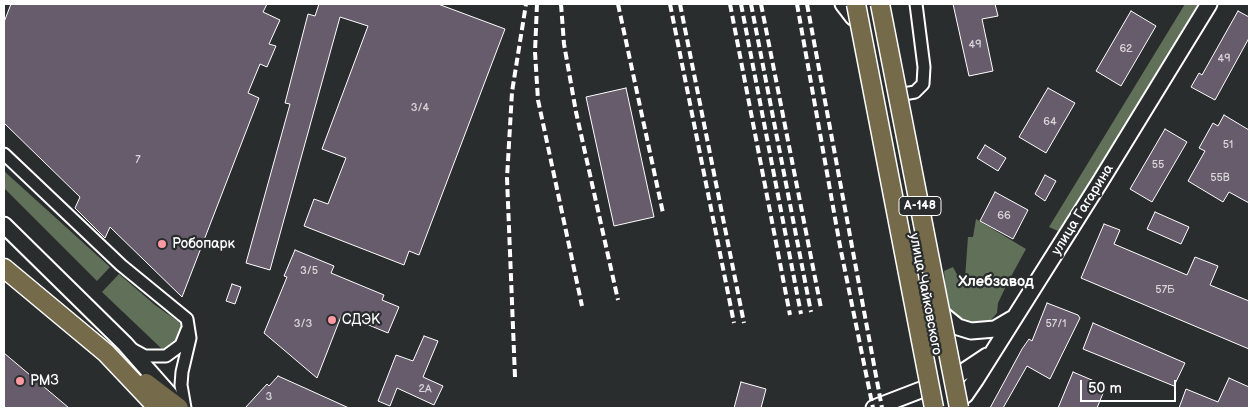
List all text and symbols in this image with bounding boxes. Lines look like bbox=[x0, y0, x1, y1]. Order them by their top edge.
house number: 49 bbox=[968, 38, 982, 52]
house number: 62 bbox=[1119, 42, 1133, 56]
house number: 49 bbox=[1217, 52, 1231, 66]
house number: 3/4 bbox=[411, 101, 429, 115]
house number: 64 bbox=[1043, 115, 1057, 129]
house number: 51 bbox=[1223, 138, 1233, 152]
house number: 7 bbox=[135, 153, 141, 167]
house number: 55 bbox=[1152, 158, 1164, 172]
street label: улица Гагарина bbox=[1048, 162, 1118, 258]
house number: 55В bbox=[1210, 171, 1230, 185]
road number: А-148 bbox=[899, 197, 941, 216]
house number: 66 bbox=[997, 209, 1011, 223]
street label: улица Чайковского bbox=[905, 232, 945, 356]
place label: Робопарк bbox=[172, 236, 235, 252]
marker: Робопарк bbox=[156, 238, 168, 250]
house number: 3/5 bbox=[300, 264, 318, 278]
district label: Хлебзавод bbox=[958, 273, 1034, 291]
house number: 57Б bbox=[1155, 283, 1175, 297]
place label: СДЭК bbox=[342, 312, 380, 328]
marker: СДЭК bbox=[326, 314, 338, 326]
house number: 3/3 bbox=[294, 317, 312, 331]
house number: 57/1 bbox=[1046, 317, 1066, 331]
scale bar bbox=[1083, 370, 1179, 402]
place label: РМЗ bbox=[30, 373, 59, 389]
marker: РМЗ bbox=[14, 375, 26, 387]
text: 50 m bbox=[1088, 379, 1122, 398]
house number: 2А bbox=[418, 382, 432, 396]
house number: 3 bbox=[266, 390, 272, 404]

